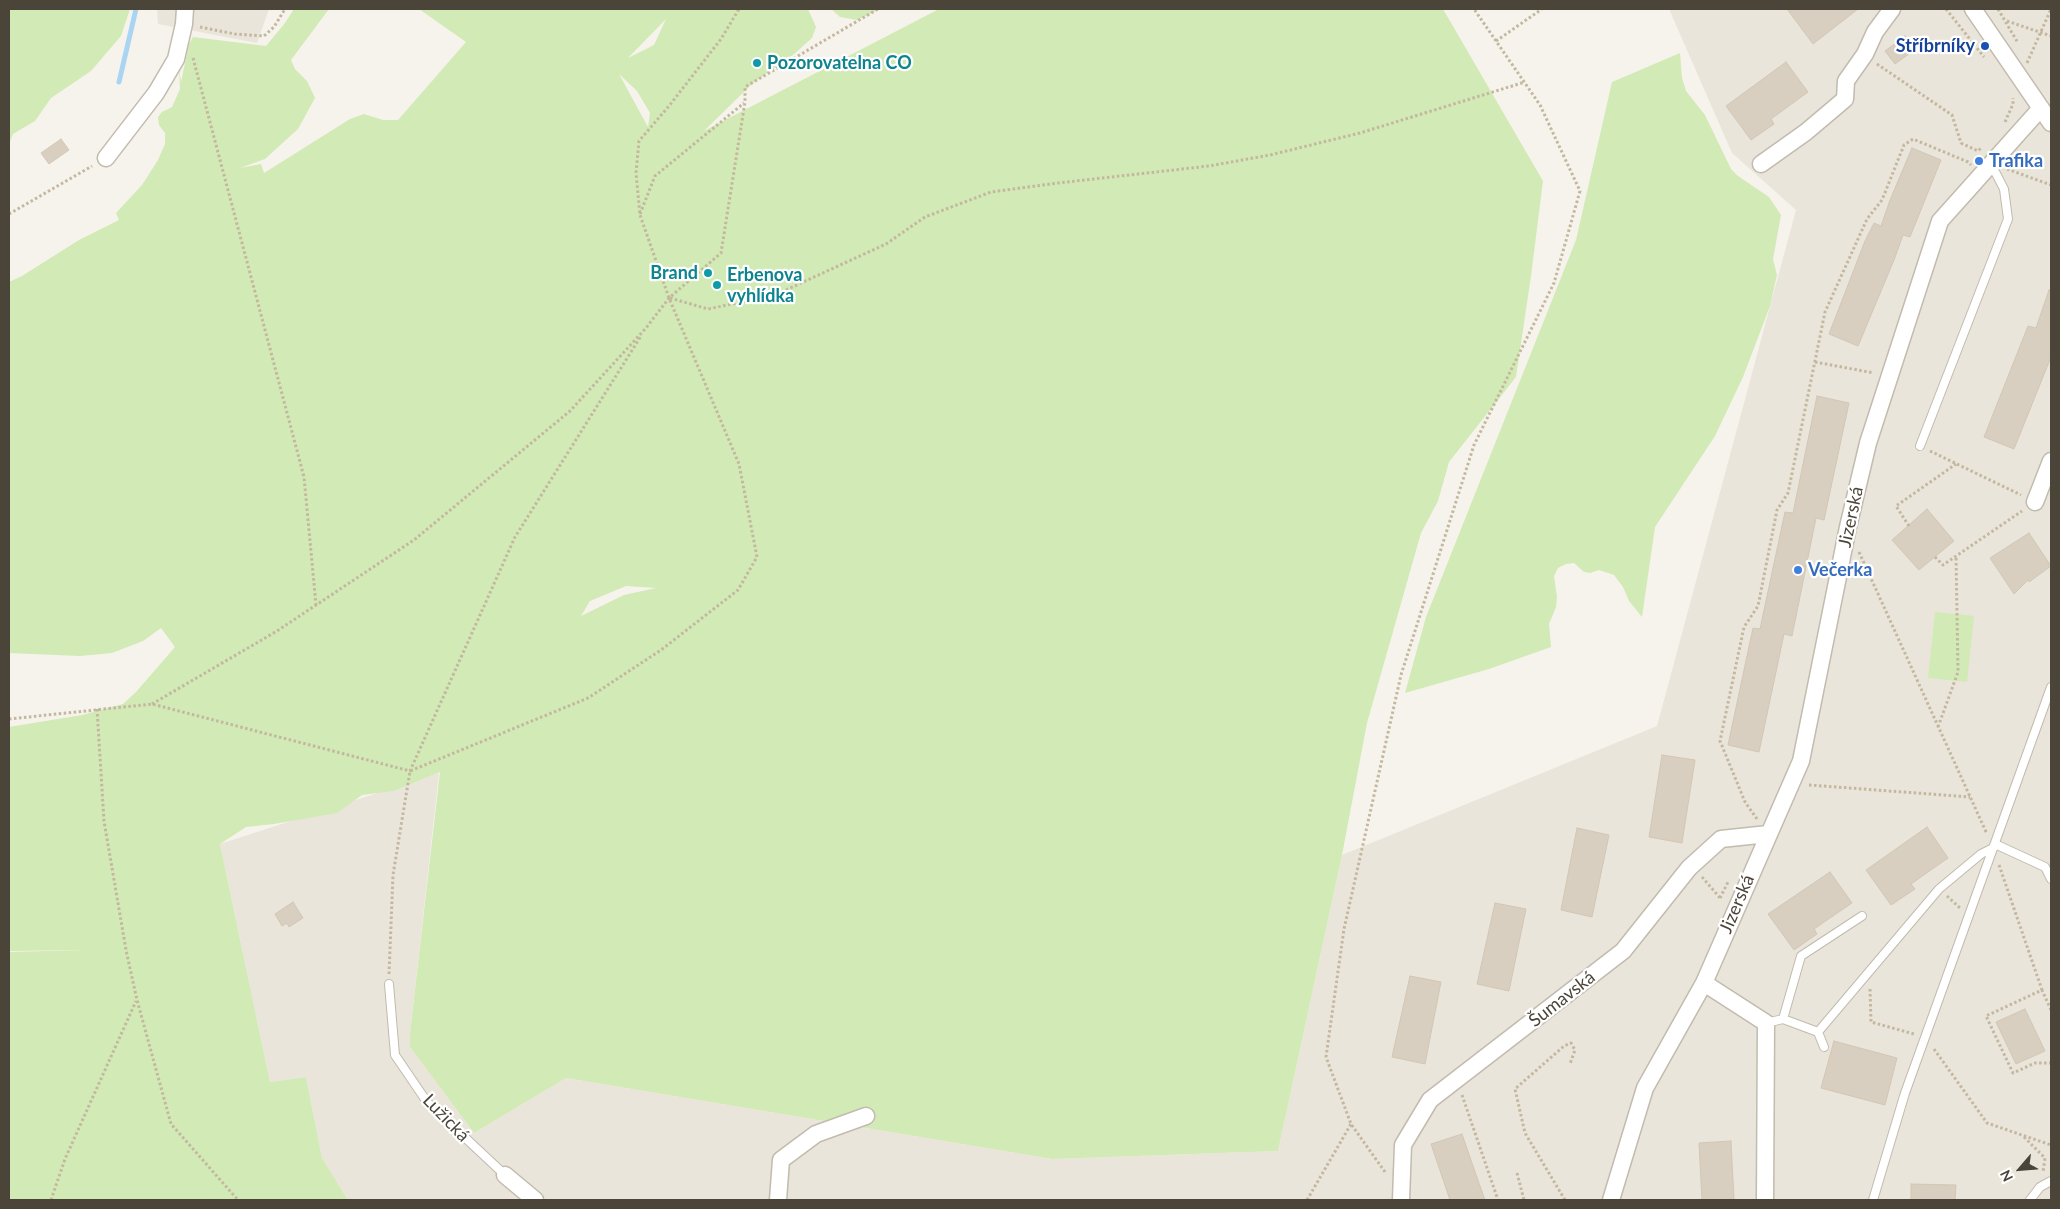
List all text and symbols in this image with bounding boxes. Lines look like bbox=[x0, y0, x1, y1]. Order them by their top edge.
place label: Stříbrníky bbox=[1896, 35, 1975, 57]
marker: Stříbrníky bbox=[1979, 40, 1991, 52]
place label: Pozorovatelna CO bbox=[767, 52, 912, 74]
marker: Pozorovatelna CO bbox=[751, 57, 763, 69]
place label: Trafika bbox=[1989, 150, 2043, 172]
marker: Trafika bbox=[1973, 155, 1985, 167]
place label: Brand bbox=[650, 262, 698, 284]
place label: Erbenova vyhlídka bbox=[727, 264, 802, 306]
marker: Brand bbox=[702, 267, 714, 279]
marker: Erbenova vyhlídka bbox=[711, 279, 723, 291]
street label: Jizerská bbox=[1834, 485, 1868, 549]
place label: Večerka bbox=[1808, 559, 1872, 581]
marker: Večerka bbox=[1792, 564, 1804, 576]
street label: Jizerská bbox=[1715, 871, 1759, 937]
street label: Šumavská bbox=[1525, 966, 1599, 1032]
street label: Lužická bbox=[418, 1090, 474, 1146]
north arrow bbox=[1995, 1144, 2045, 1194]
text: N bbox=[1996, 1167, 2016, 1185]

